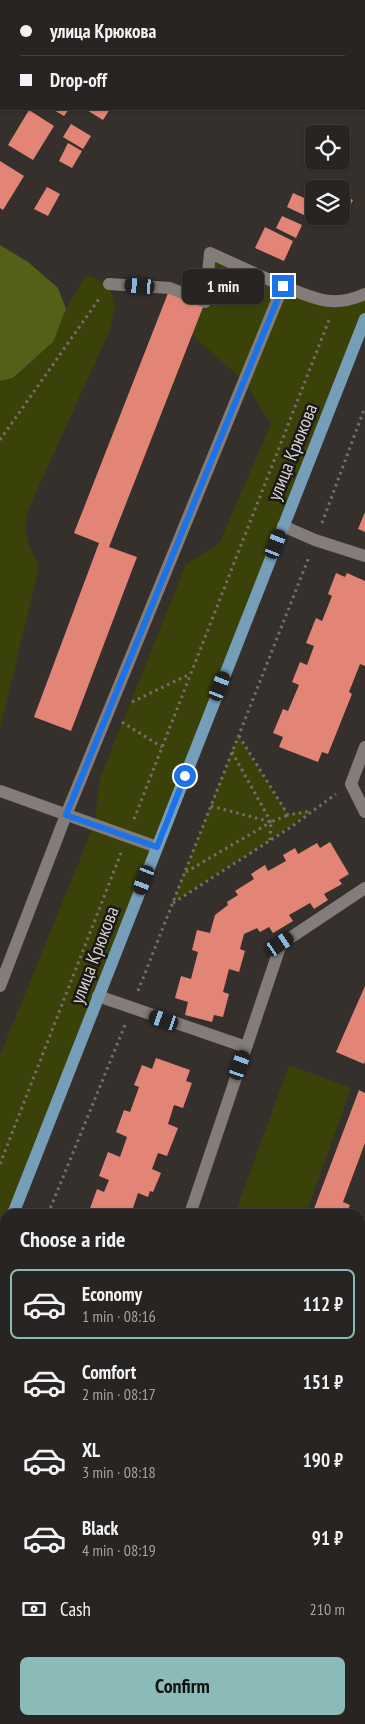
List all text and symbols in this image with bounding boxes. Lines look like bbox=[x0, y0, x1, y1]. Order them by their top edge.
text: улица Крюкова bbox=[50, 19, 156, 43]
text: Drop-off bbox=[50, 68, 107, 92]
map controls bbox=[305, 125, 350, 225]
button: locate bbox=[305, 125, 350, 170]
button: layers bbox=[305, 180, 350, 225]
callout: 1 min bbox=[183, 268, 266, 304]
route end bbox=[272, 275, 294, 297]
text: 1 min bbox=[207, 276, 239, 296]
car bbox=[124, 277, 155, 295]
street label: улица Крюкова bbox=[262, 400, 322, 504]
car bbox=[263, 527, 288, 561]
car bbox=[207, 669, 232, 703]
route start bbox=[174, 765, 196, 787]
car bbox=[131, 863, 156, 897]
street label: улица Крюкова bbox=[64, 903, 124, 1007]
car bbox=[263, 929, 296, 959]
car bbox=[147, 1008, 180, 1032]
car bbox=[228, 1048, 251, 1082]
text: Choose a ride bbox=[20, 1225, 125, 1253]
icon: car bbox=[22, 1282, 67, 1327]
text: Economy bbox=[82, 1282, 142, 1306]
text: 112 ₽ bbox=[303, 1292, 343, 1316]
text: 1 min · 08:16 bbox=[82, 1306, 156, 1326]
icon: car bbox=[22, 1360, 67, 1405]
text: Comfort bbox=[82, 1360, 136, 1384]
text: 151 ₽ bbox=[303, 1370, 343, 1394]
text: 2 min · 08:17 bbox=[82, 1384, 156, 1404]
icon: car bbox=[22, 1438, 67, 1483]
text: XL bbox=[82, 1438, 100, 1462]
text: 190 ₽ bbox=[303, 1448, 343, 1472]
text: 3 min · 08:18 bbox=[82, 1462, 156, 1482]
icon: car bbox=[22, 1516, 67, 1561]
text: Black bbox=[82, 1516, 118, 1540]
text: 91 ₽ bbox=[312, 1526, 343, 1550]
text: 4 min · 08:19 bbox=[82, 1540, 156, 1560]
icon: cash bbox=[20, 1595, 48, 1623]
text: Cash bbox=[60, 1597, 91, 1621]
text: 210 m bbox=[310, 1599, 345, 1619]
button: Confirm bbox=[20, 1657, 345, 1715]

